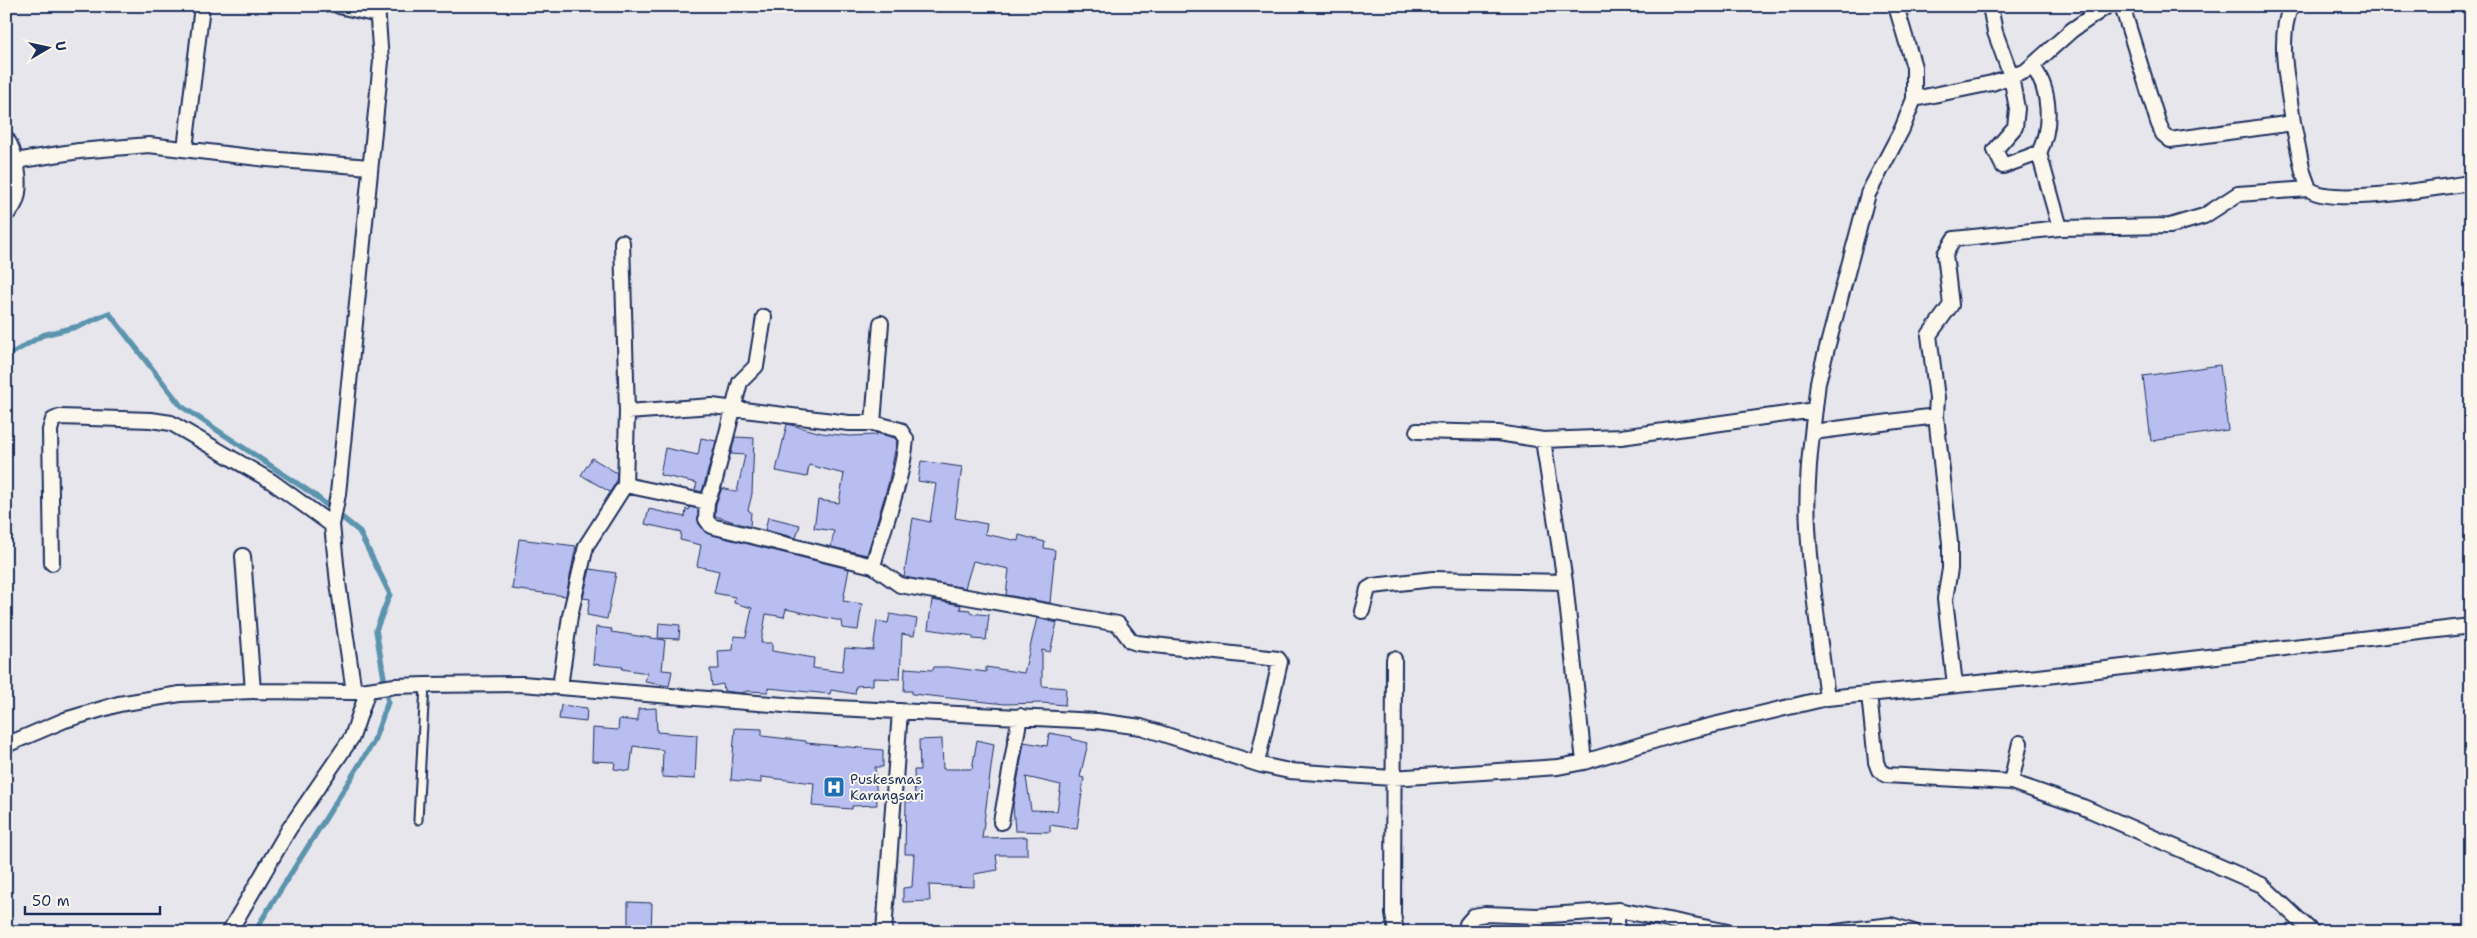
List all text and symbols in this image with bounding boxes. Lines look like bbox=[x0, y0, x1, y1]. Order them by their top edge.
north arrow bbox=[22, 22, 72, 72]
text: U bbox=[51, 40, 70, 52]
place label: Puskesmas Karangsari bbox=[850, 770, 924, 804]
hospital icon: Puskesmas Karangsari bbox=[822, 775, 846, 799]
scale bar bbox=[25, 883, 160, 915]
text: 50 m bbox=[32, 891, 70, 911]

